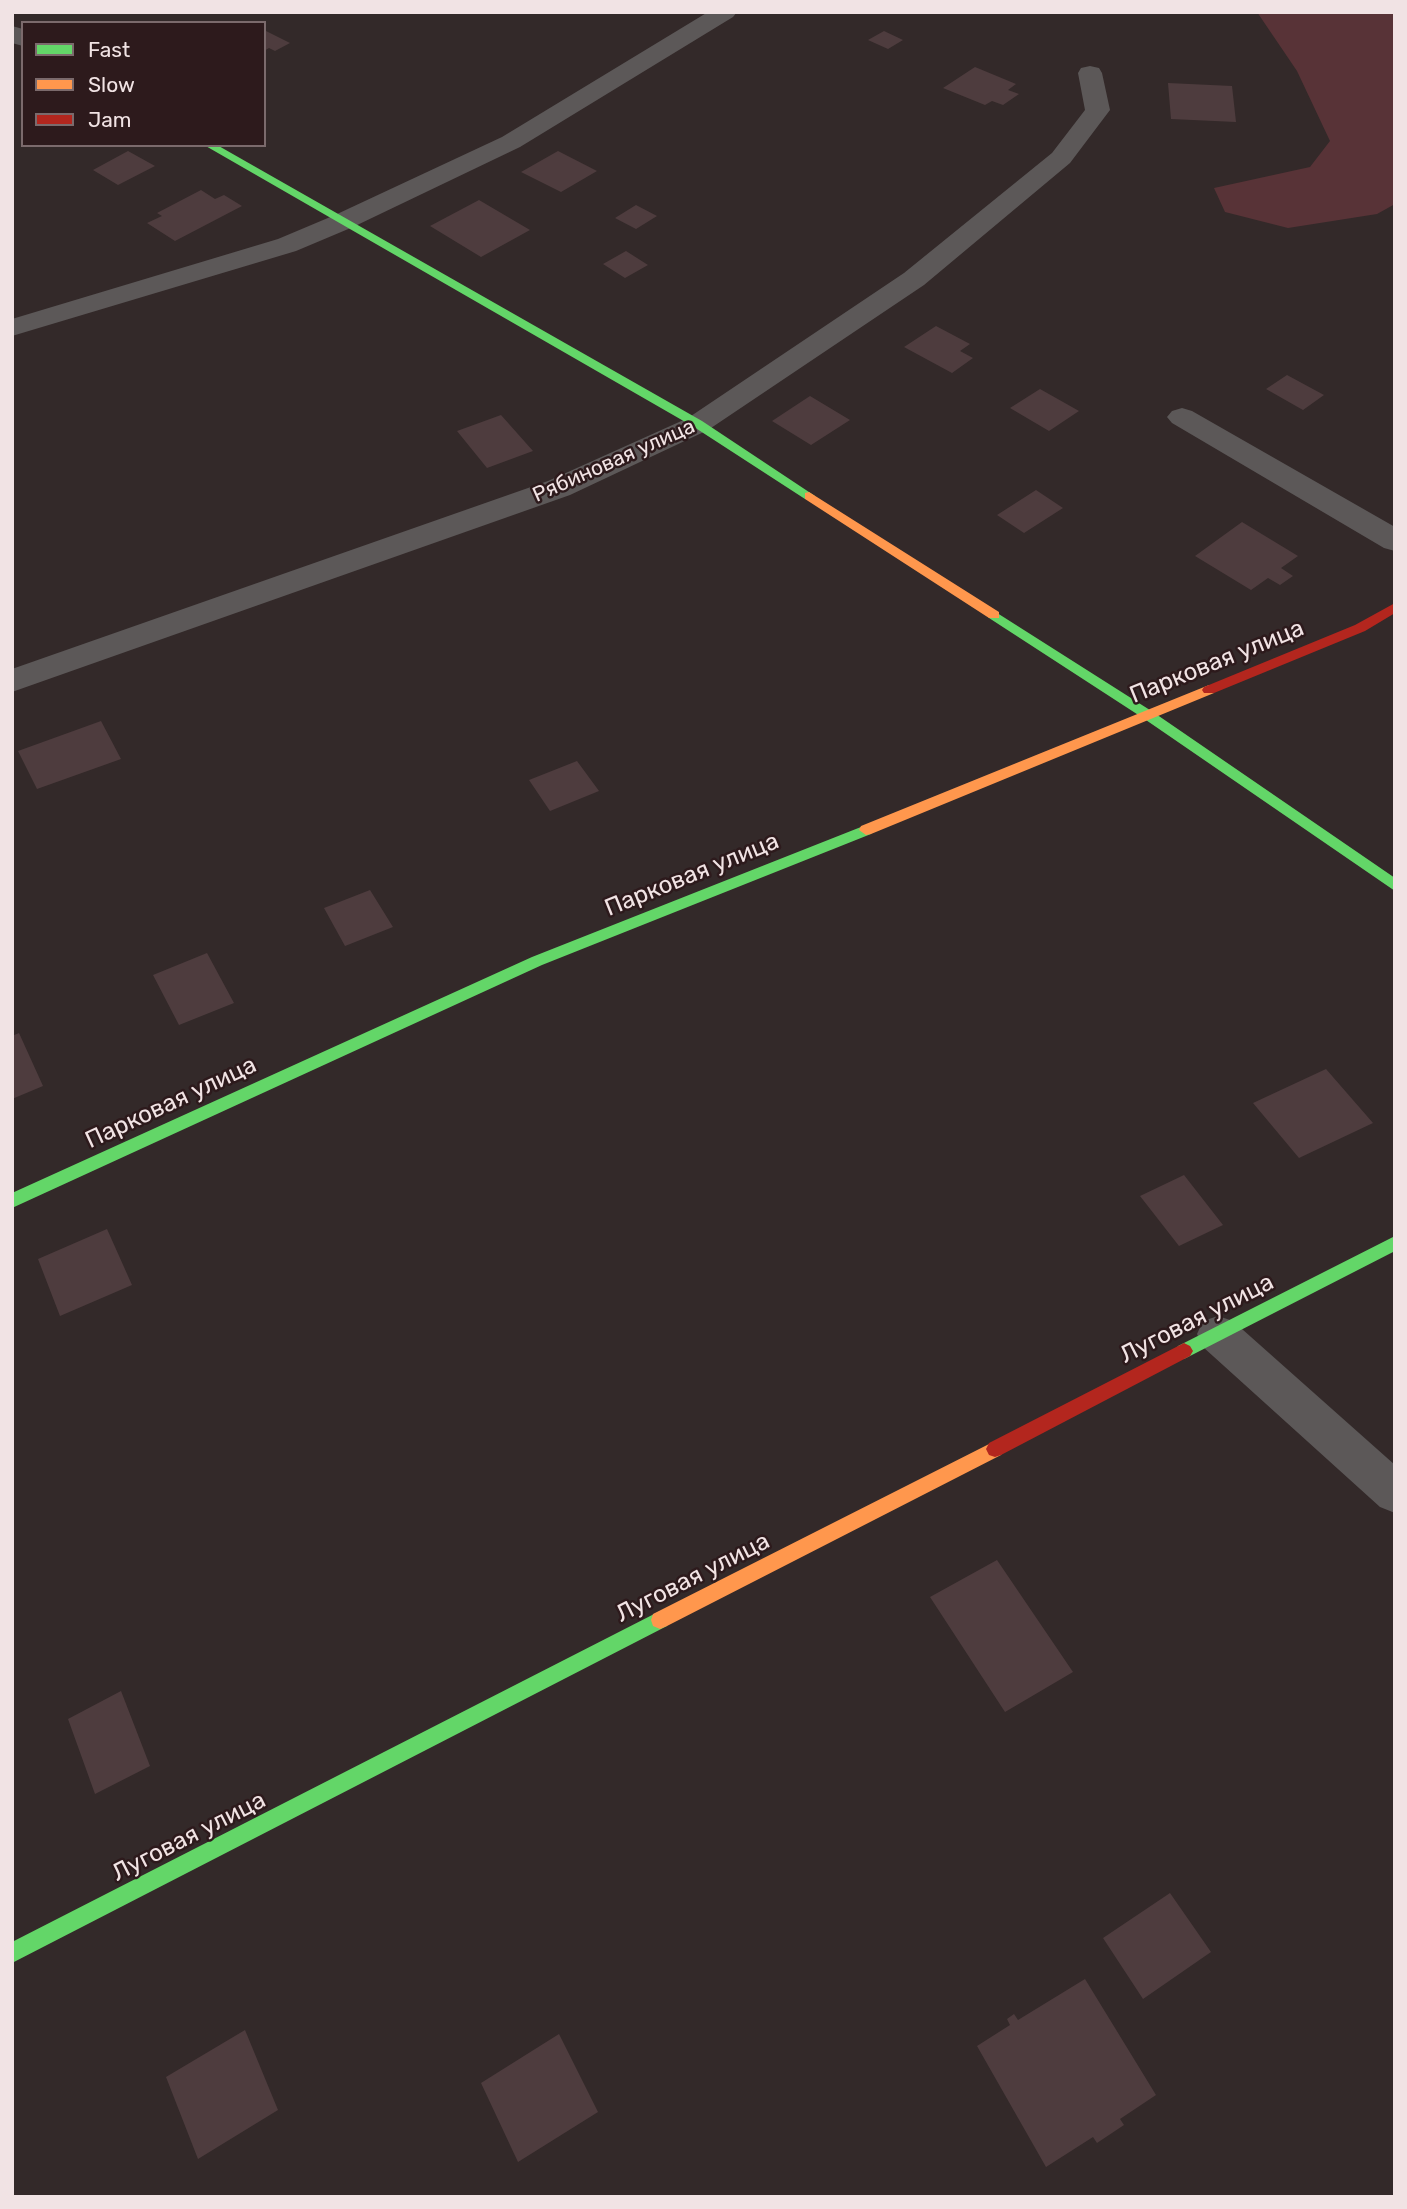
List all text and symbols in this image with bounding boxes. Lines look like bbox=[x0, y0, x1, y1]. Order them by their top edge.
legend bbox=[21, 21, 266, 147]
text: Fast bbox=[88, 37, 130, 62]
text: Slow bbox=[88, 72, 135, 97]
text: Jam bbox=[88, 107, 132, 132]
street label: Рябиновая улица bbox=[529, 414, 699, 508]
street label: Парковая улица bbox=[1126, 614, 1308, 710]
street label: Парковая улица bbox=[601, 827, 783, 923]
street label: Парковая улица bbox=[81, 1051, 261, 1155]
street label: Луговая улица bbox=[1115, 1268, 1279, 1370]
street label: Луговая улица bbox=[611, 1527, 775, 1629]
street label: Луговая улица bbox=[107, 1786, 271, 1888]

